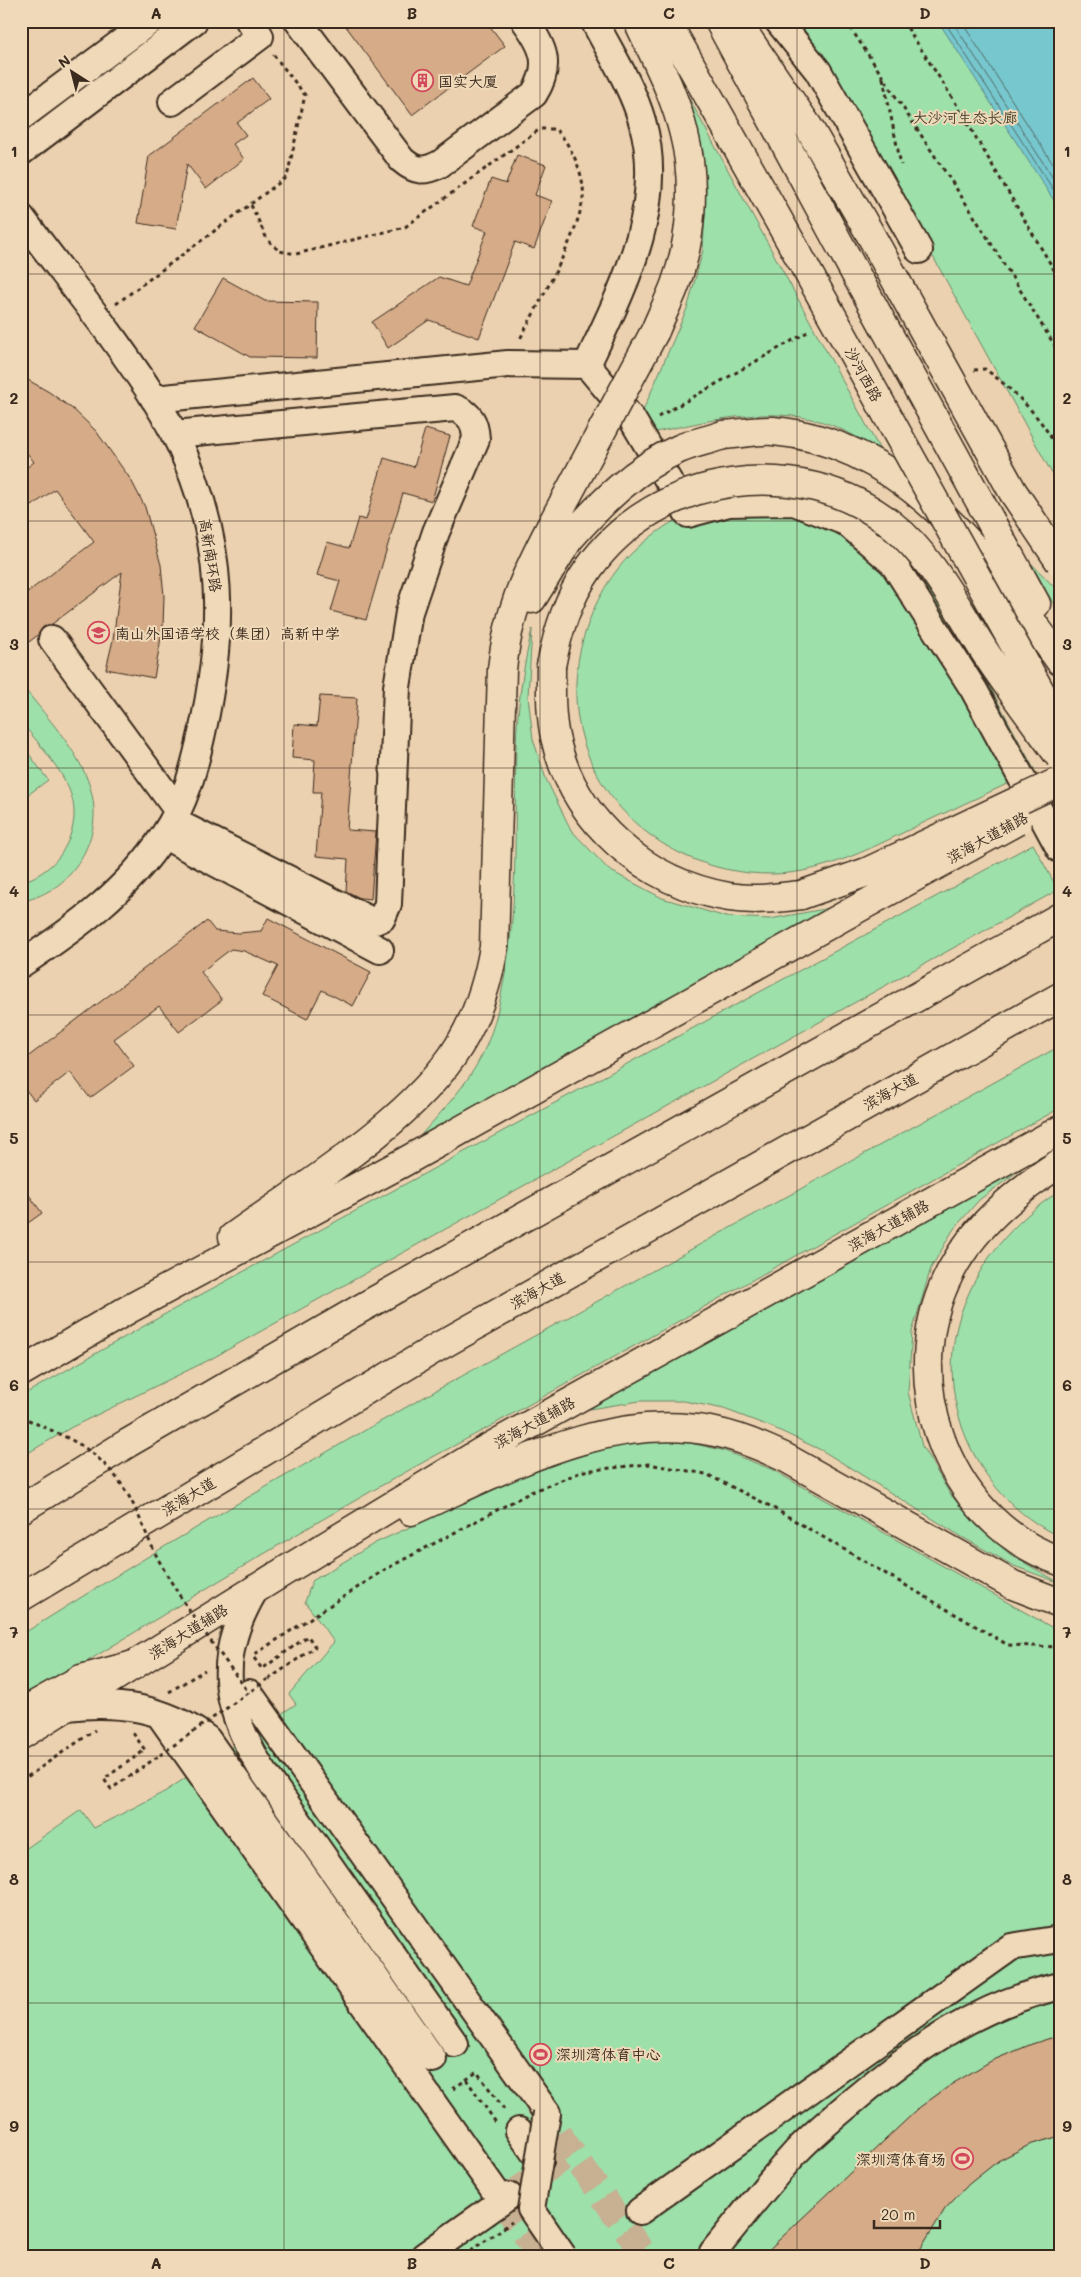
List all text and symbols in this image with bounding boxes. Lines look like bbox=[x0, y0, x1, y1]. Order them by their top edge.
text: A bbox=[150, 2, 162, 23]
text: B bbox=[407, 2, 417, 23]
text: C bbox=[663, 2, 675, 23]
text: D bbox=[919, 2, 931, 23]
north arrow bbox=[48, 48, 98, 98]
text: N bbox=[54, 50, 74, 72]
building icon: 国实大厦 bbox=[410, 69, 434, 93]
place label: 国实大厦 bbox=[438, 71, 498, 91]
park label: 大沙河生态长廊 bbox=[912, 107, 1018, 127]
text: 1 bbox=[10, 140, 18, 161]
text: 1 bbox=[1063, 140, 1071, 161]
street label: 沙河西路 bbox=[841, 343, 887, 405]
text: 2 bbox=[10, 387, 19, 408]
text: 2 bbox=[1063, 387, 1072, 408]
street label: 高新南环路 bbox=[195, 516, 227, 594]
school or university icon: 南山外国语学校（集团）高新中学 bbox=[87, 621, 111, 645]
place label: 南山外国语学校（集团）高新中学 bbox=[115, 623, 340, 643]
text: 3 bbox=[9, 633, 19, 654]
text: 3 bbox=[1062, 633, 1072, 654]
street label: 滨海大道辅路 bbox=[943, 806, 1031, 868]
text: 4 bbox=[9, 880, 19, 901]
text: 4 bbox=[1062, 880, 1072, 901]
street label: 滨海大道 bbox=[859, 1068, 921, 1114]
text: 5 bbox=[9, 1127, 19, 1148]
text: 5 bbox=[1062, 1127, 1072, 1148]
street label: 滨海大道辅路 bbox=[844, 1194, 932, 1256]
street label: 滨海大道 bbox=[506, 1267, 568, 1313]
text: 6 bbox=[9, 1374, 19, 1395]
text: 6 bbox=[1062, 1374, 1072, 1395]
street label: 滨海大道辅路 bbox=[490, 1391, 578, 1453]
street label: 滨海大道 bbox=[157, 1472, 219, 1520]
street label: 滨海大道辅路 bbox=[145, 1599, 231, 1663]
text: 7 bbox=[10, 1621, 19, 1642]
text: 7 bbox=[1063, 1621, 1072, 1642]
text: 8 bbox=[9, 1868, 19, 1889]
text: 8 bbox=[1062, 1868, 1072, 1889]
sports icon: 深圳湾体育中心 bbox=[528, 2042, 552, 2066]
place label: 深圳湾体育中心 bbox=[556, 2044, 661, 2064]
text: 9 bbox=[9, 2115, 19, 2136]
text: 9 bbox=[1062, 2115, 1072, 2136]
sports icon: 深圳湾体育场 bbox=[950, 2147, 974, 2171]
place label: 深圳湾体育场 bbox=[856, 2149, 946, 2169]
scale bar bbox=[874, 2197, 940, 2229]
text: 20 m bbox=[881, 2204, 915, 2224]
text: A bbox=[150, 2252, 162, 2273]
text: B bbox=[407, 2252, 417, 2273]
text: C bbox=[663, 2252, 675, 2273]
text: D bbox=[919, 2252, 931, 2273]

